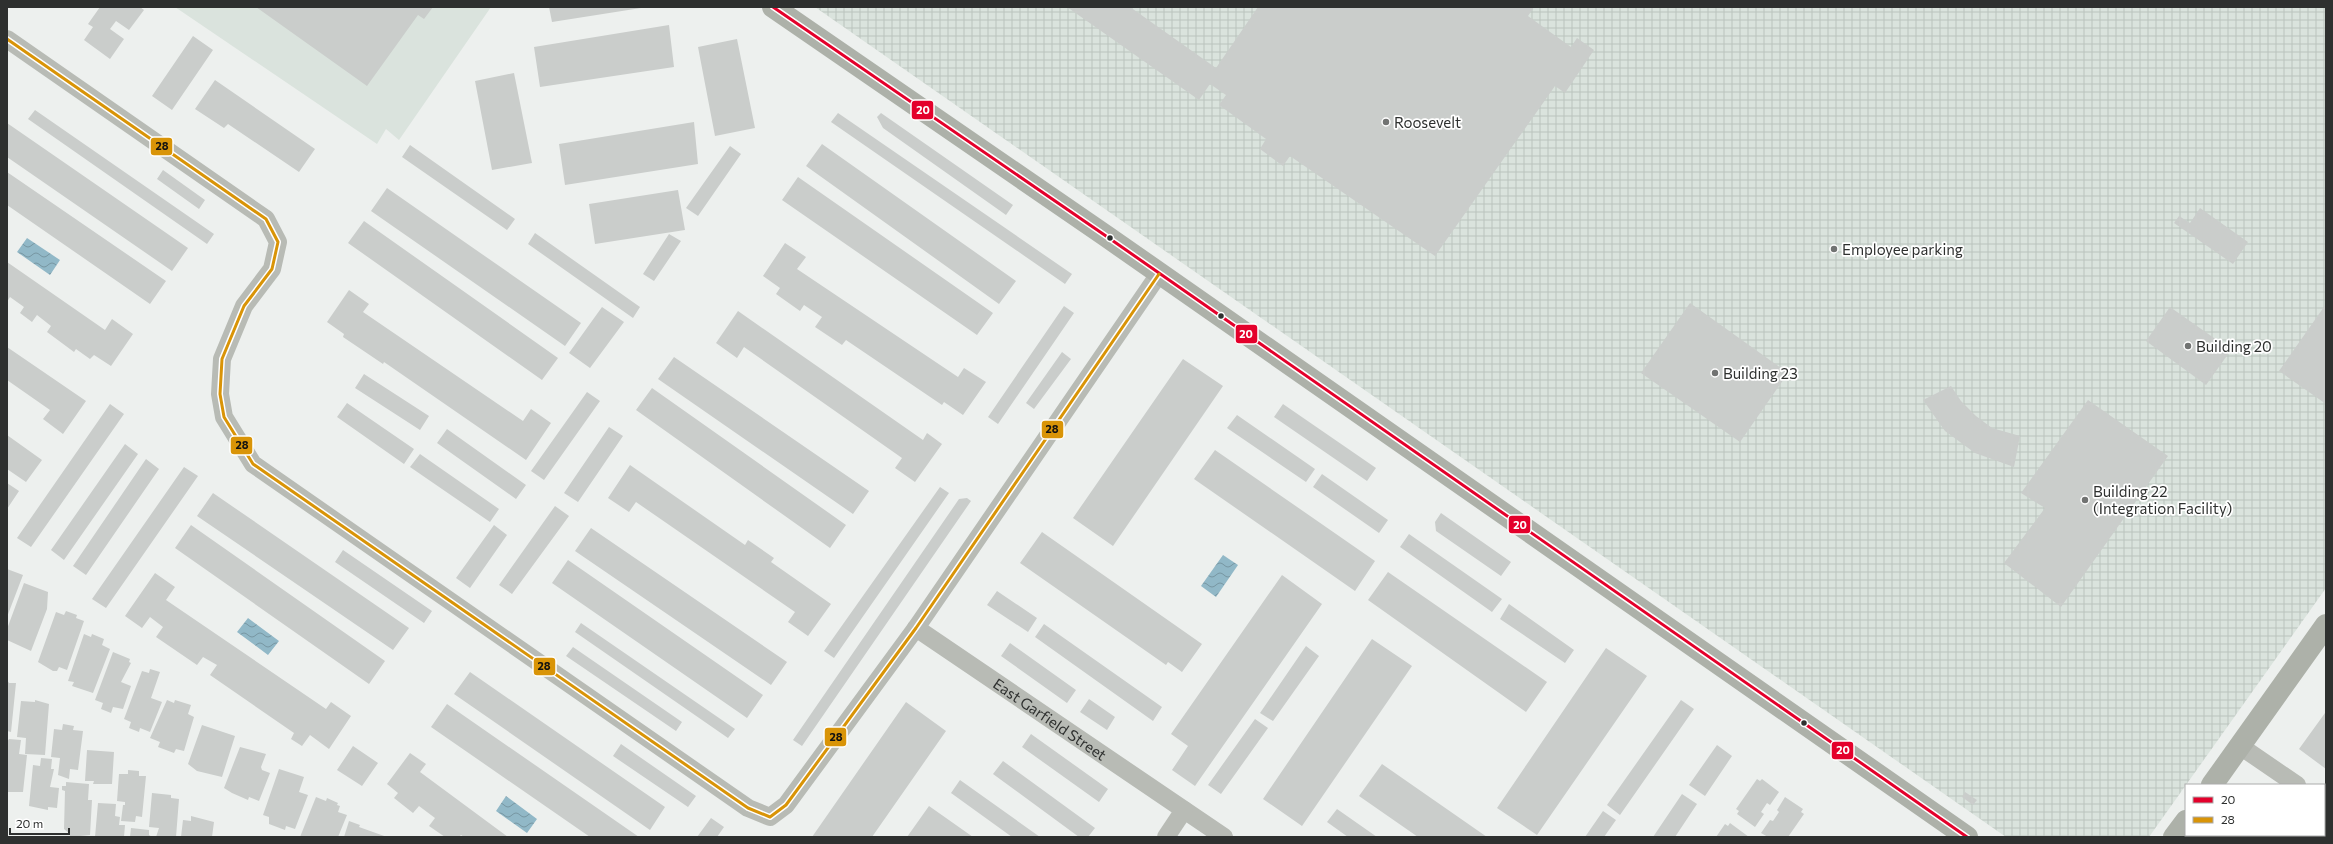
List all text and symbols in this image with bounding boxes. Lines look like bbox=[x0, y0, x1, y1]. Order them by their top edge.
line badge: 20 bbox=[911, 100, 934, 120]
text: 20 bbox=[916, 103, 930, 116]
place label: Roosevelt bbox=[1394, 113, 1461, 131]
marker: Roosevelt bbox=[1381, 117, 1391, 127]
line badge: 28 bbox=[150, 137, 173, 156]
text: 28 bbox=[156, 139, 169, 152]
unlabelled marker bbox=[1105, 233, 1115, 243]
place label: Employee parking bbox=[1842, 240, 1963, 258]
marker: Employee parking bbox=[1829, 244, 1839, 254]
unlabelled marker bbox=[1216, 311, 1226, 321]
line badge: 20 bbox=[1235, 324, 1258, 344]
text: 20 bbox=[1239, 327, 1253, 340]
place label: Building 20 bbox=[2196, 337, 2272, 355]
marker: Building 20 bbox=[2183, 341, 2193, 351]
place label: Building 23 bbox=[1723, 364, 1798, 382]
marker: Building 23 bbox=[1710, 368, 1720, 378]
line badge: 28 bbox=[1041, 420, 1064, 439]
text: 28 bbox=[1046, 422, 1059, 435]
line badge: 28 bbox=[230, 436, 253, 455]
text: 28 bbox=[236, 438, 249, 451]
place label: Building 22 (Integration Facility) bbox=[2093, 482, 2232, 517]
marker: Building 22 (Integration Facility) bbox=[2080, 495, 2090, 505]
line badge: 20 bbox=[1508, 515, 1531, 534]
text: 20 bbox=[1513, 518, 1527, 531]
line badge: 28 bbox=[533, 657, 556, 676]
text: 28 bbox=[538, 659, 551, 672]
street label: East Garfield Street bbox=[990, 674, 1110, 764]
unlabelled marker bbox=[1799, 718, 1809, 728]
line badge: 28 bbox=[824, 727, 847, 747]
text: 28 bbox=[830, 730, 843, 743]
line badge: 20 bbox=[1831, 741, 1854, 760]
text: 20 bbox=[1836, 743, 1850, 756]
legend bbox=[2185, 784, 2325, 836]
text: 20 bbox=[2221, 792, 2236, 806]
scale bar bbox=[10, 810, 69, 836]
text: 28 bbox=[2221, 812, 2235, 826]
text: 20 m bbox=[16, 816, 43, 830]

